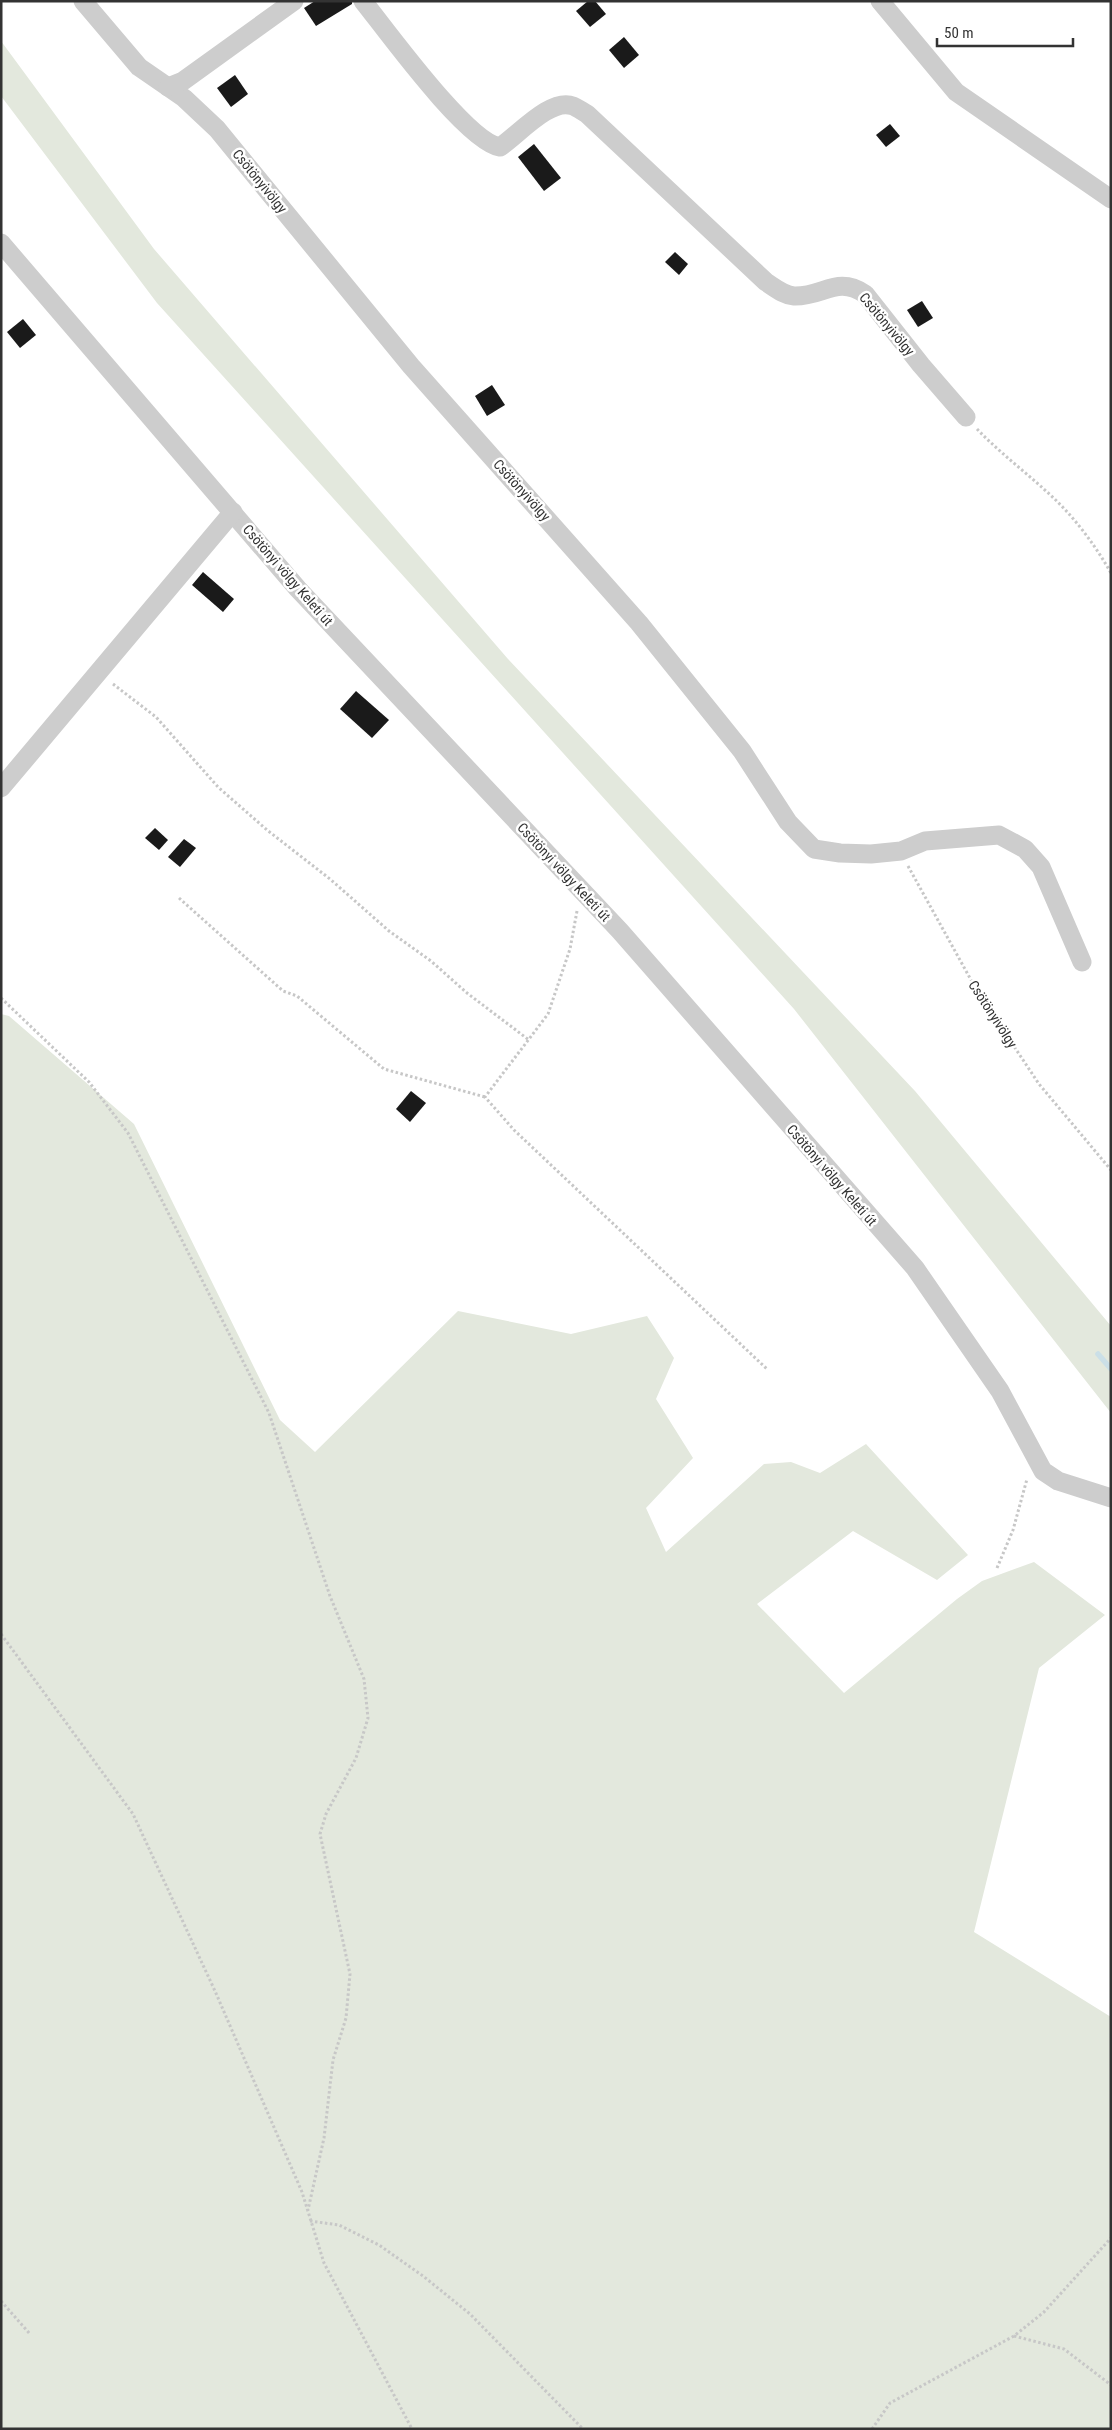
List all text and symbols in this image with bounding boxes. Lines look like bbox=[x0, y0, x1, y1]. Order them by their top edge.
scale bar bbox=[937, 15, 1073, 47]
text: 50 m bbox=[944, 24, 974, 42]
street label: Csötönyivölgy bbox=[230, 146, 291, 216]
street label: Csötönyivölgy bbox=[856, 289, 918, 359]
street label: Csötönyivölgy bbox=[490, 456, 554, 524]
street label: Csötönyi völgy Keleti út bbox=[240, 521, 336, 629]
street label: Csötönyi völgy Keleti út bbox=[514, 819, 614, 925]
street label: Csötönyivölgy bbox=[965, 977, 1021, 1051]
street label: Csötönyi völgy Keleti út bbox=[784, 1121, 880, 1229]

